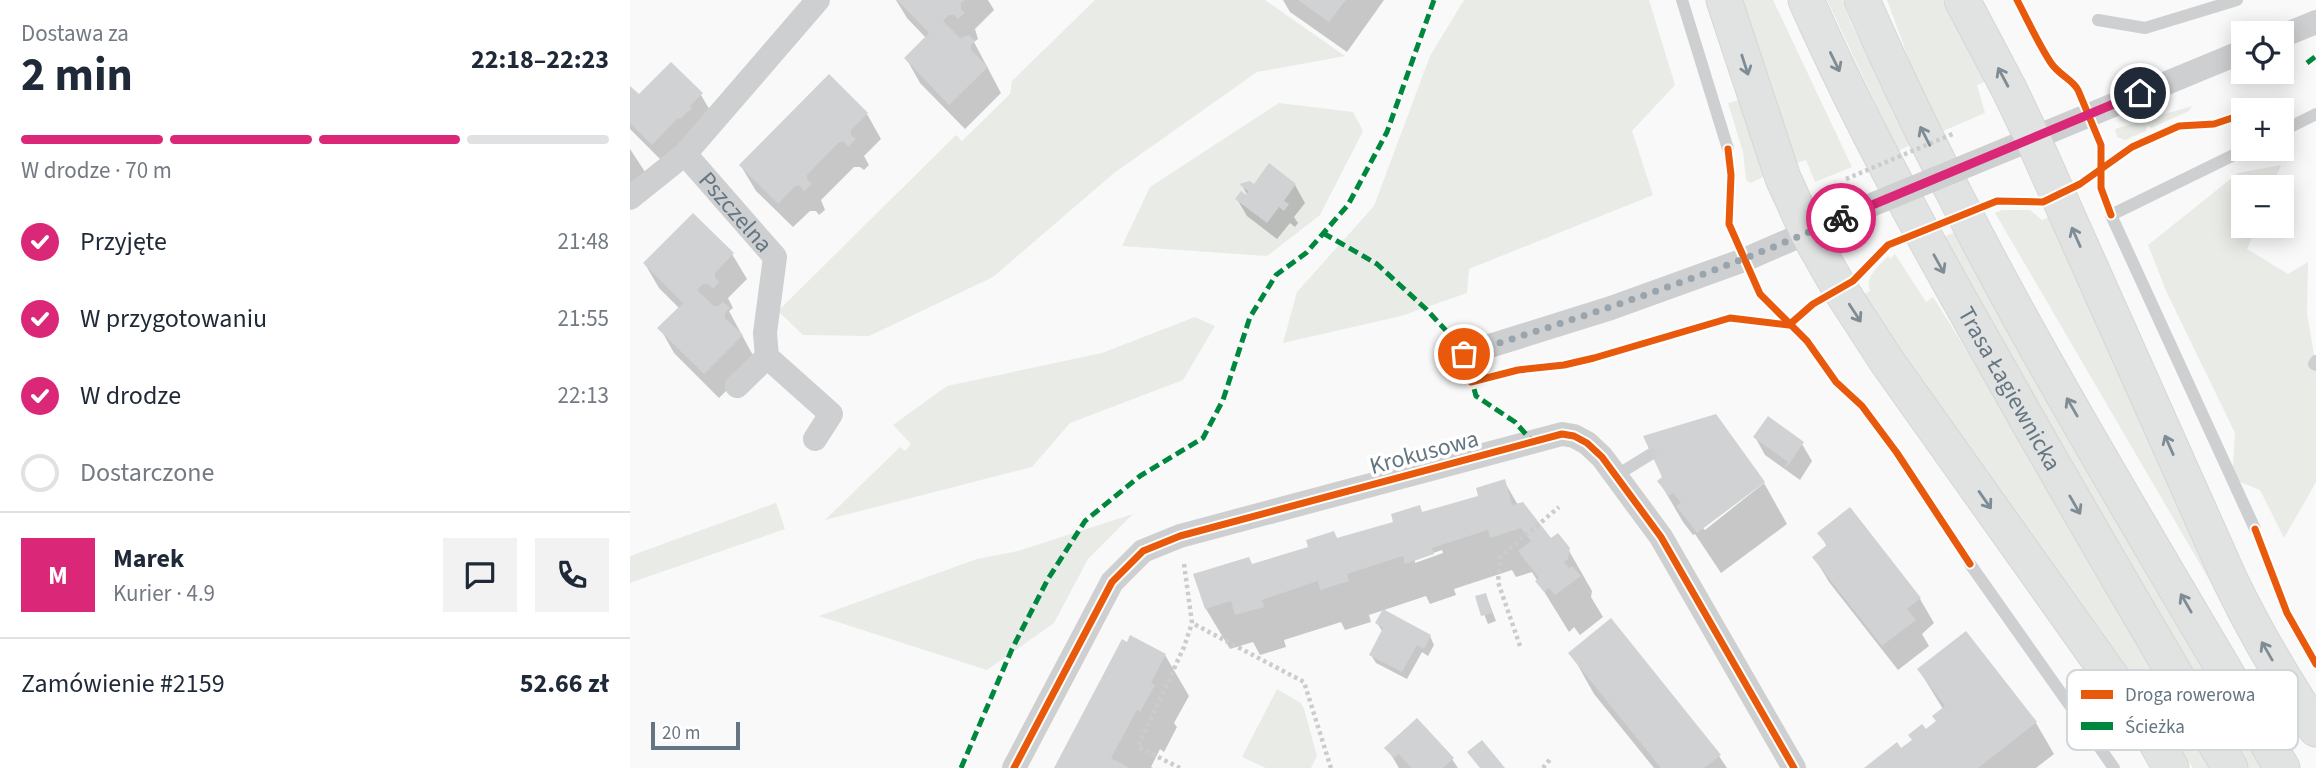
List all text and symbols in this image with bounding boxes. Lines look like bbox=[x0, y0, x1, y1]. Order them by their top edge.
text: Dostawa za bbox=[21, 17, 129, 50]
map controls bbox=[2231, 21, 2294, 238]
button: locate bbox=[2231, 21, 2294, 84]
text: 22:18–22:23 bbox=[471, 41, 609, 78]
text: 2 min bbox=[21, 43, 133, 108]
one-way arrow bbox=[1828, 51, 1842, 72]
one-way arrow bbox=[1740, 54, 1753, 76]
pin bbox=[2110, 63, 2170, 123]
one-way arrow bbox=[1996, 67, 2009, 88]
icon: home bbox=[2121, 74, 2159, 112]
button: + bbox=[2231, 98, 2294, 161]
one-way arrow bbox=[1918, 126, 1932, 147]
text: W drodze · 70 m bbox=[21, 154, 172, 187]
street label: Pszczelna bbox=[690, 164, 781, 261]
button: − bbox=[2231, 175, 2294, 238]
courier bbox=[1806, 183, 1876, 253]
icon: bike bbox=[1822, 199, 1860, 237]
icon: check bbox=[21, 223, 59, 261]
text: Przyjęte bbox=[80, 223, 167, 260]
text: 21:48 bbox=[558, 225, 609, 258]
one-way arrow bbox=[2069, 227, 2082, 249]
one-way arrow bbox=[1932, 254, 1946, 274]
icon: check bbox=[21, 300, 59, 338]
text: W przygotowaniu bbox=[80, 300, 267, 337]
street label: Trasa Łagiewnicka bbox=[1949, 300, 2070, 478]
text: 21:55 bbox=[558, 302, 609, 335]
one-way arrow bbox=[1848, 303, 1862, 322]
pin bbox=[1434, 324, 1494, 384]
icon: bag bbox=[1445, 335, 1483, 373]
icon: check bbox=[21, 377, 59, 415]
text: W drodze bbox=[80, 377, 181, 414]
text: 22:13 bbox=[558, 379, 609, 412]
one-way arrow bbox=[2065, 397, 2079, 417]
street label: Krokusowa bbox=[1366, 421, 1483, 484]
one-way arrow bbox=[2162, 435, 2175, 457]
text: Dostarczone bbox=[80, 454, 214, 491]
one-way arrow bbox=[1977, 490, 1992, 509]
one-way arrow bbox=[2068, 494, 2082, 514]
button: chat bbox=[443, 538, 517, 612]
button: phone bbox=[535, 538, 609, 612]
text: Marek bbox=[113, 540, 184, 577]
text: M bbox=[48, 557, 68, 594]
text: Kurier · 4.9 bbox=[113, 577, 215, 610]
one-way arrow bbox=[2179, 594, 2193, 614]
one-way arrow bbox=[2260, 641, 2274, 661]
text: Zamówienie #2159 bbox=[21, 665, 225, 702]
text: 52.66 zł bbox=[520, 665, 609, 702]
legend bbox=[2067, 670, 2298, 750]
text: Droga rowerowa bbox=[2125, 682, 2255, 709]
text: Ścieżka bbox=[2125, 714, 2185, 741]
scale bar bbox=[651, 719, 740, 751]
text: 20 m bbox=[662, 720, 700, 747]

